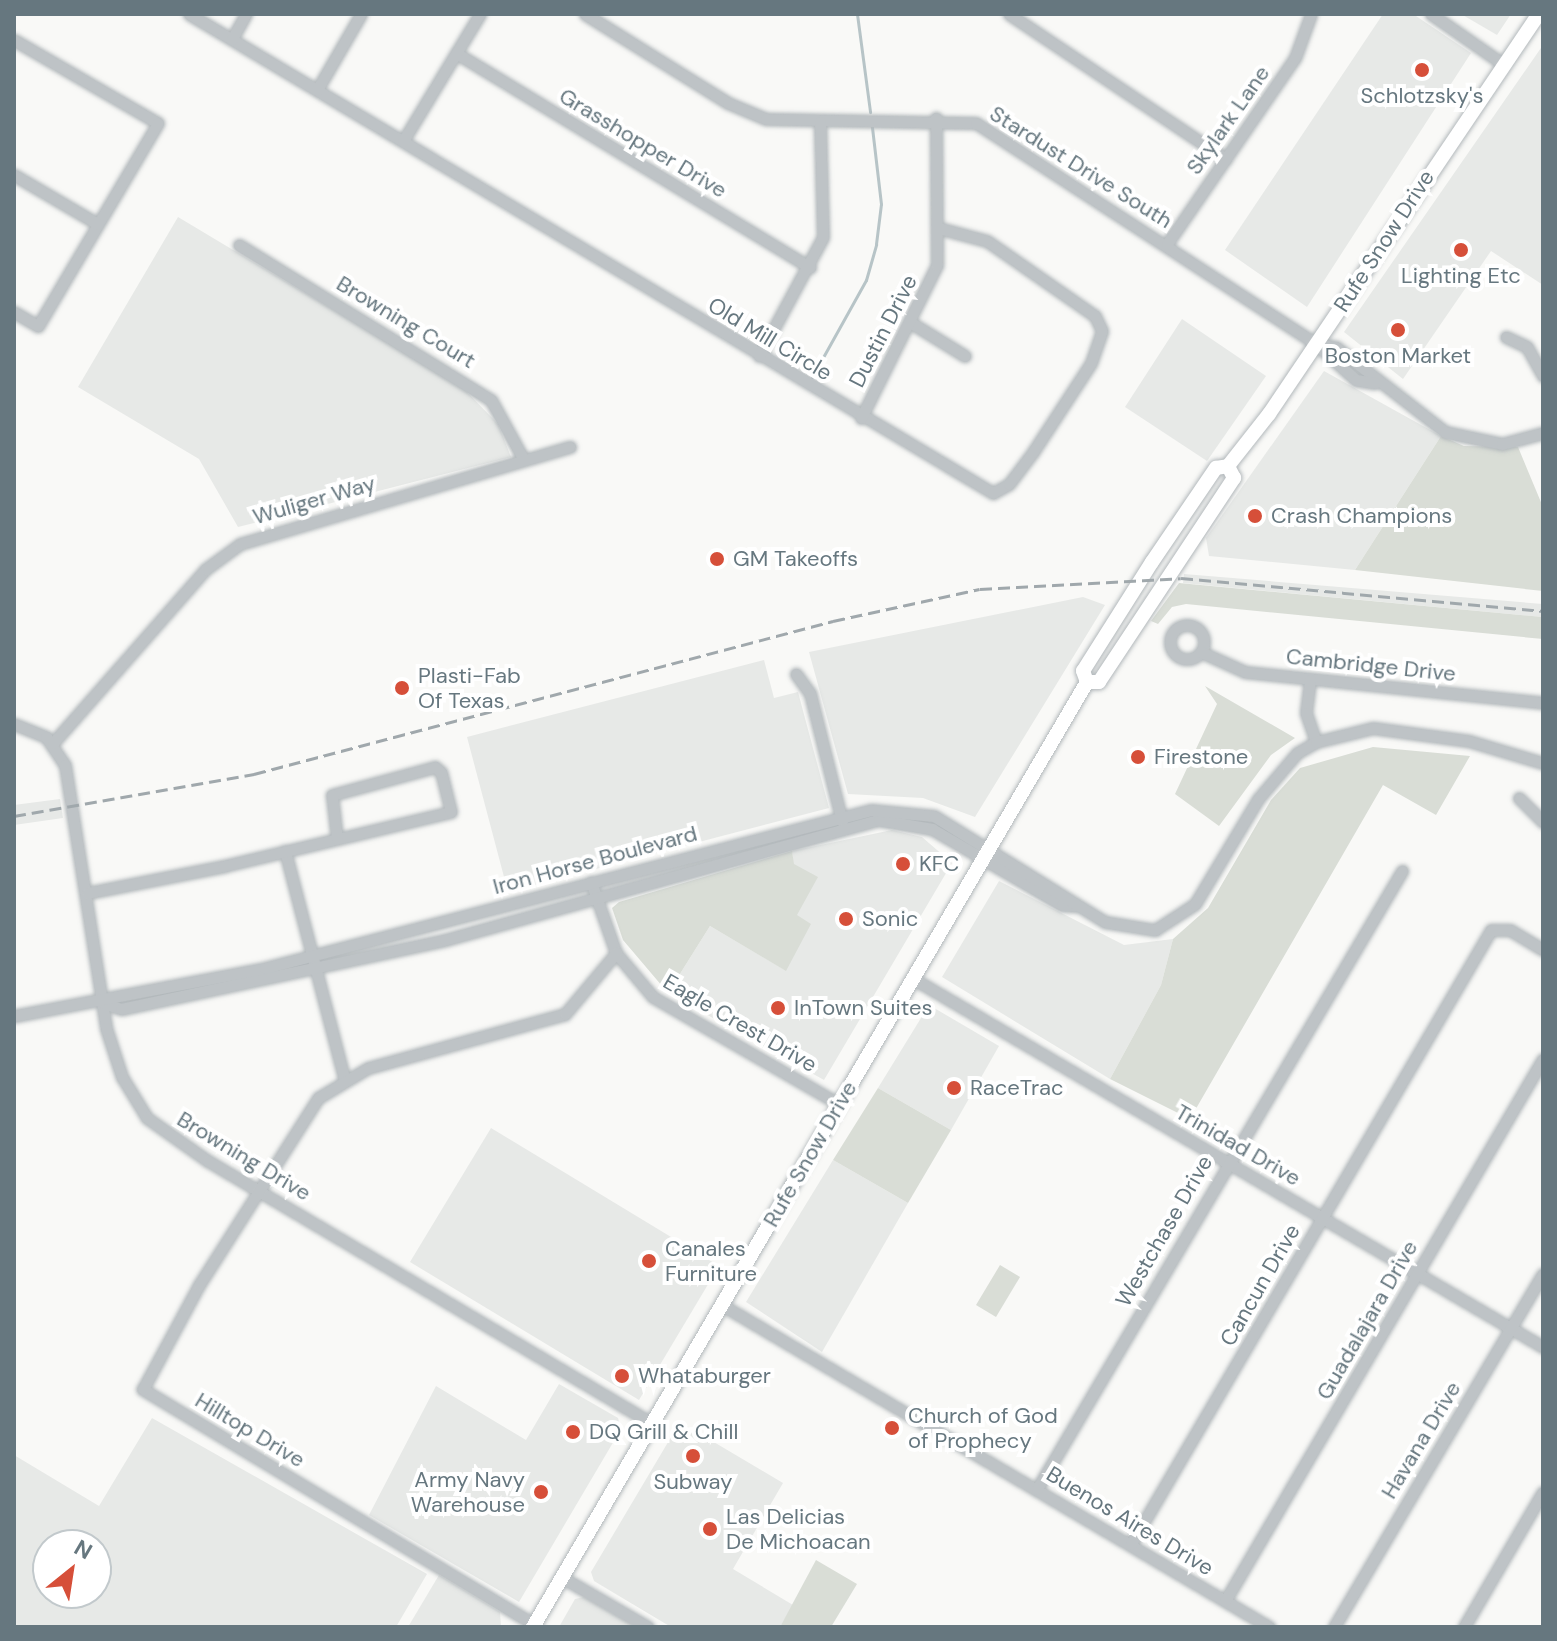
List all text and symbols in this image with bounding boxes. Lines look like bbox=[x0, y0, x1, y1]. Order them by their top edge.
street label: Skylark Lane bbox=[1181, 61, 1275, 179]
marker: Schlotzsky's bbox=[1413, 61, 1431, 79]
street label: Grasshopper Drive bbox=[554, 83, 732, 203]
place label: Schlotzsky's bbox=[1360, 83, 1484, 109]
street label: Stardust Drive South bbox=[985, 100, 1177, 234]
street label: Rufe Snow Drive bbox=[1328, 165, 1440, 317]
marker: Lighting Etc bbox=[1452, 241, 1470, 259]
place label: Lighting Etc bbox=[1401, 263, 1521, 289]
street label: Browning Court bbox=[332, 270, 480, 374]
street label: Dustin Drive bbox=[843, 270, 923, 392]
street label: Old Mill Circle bbox=[703, 292, 837, 386]
marker: Boston Market bbox=[1389, 321, 1407, 339]
place label: Boston Market bbox=[1325, 343, 1471, 369]
street label: Wuliger Way bbox=[250, 470, 378, 530]
place label: Crash Champions bbox=[1271, 503, 1452, 529]
marker: Crash Champions bbox=[1246, 507, 1264, 525]
place label: GM Takeoffs bbox=[733, 546, 858, 572]
marker: GM Takeoffs bbox=[708, 550, 726, 568]
street label: Cambridge Drive bbox=[1285, 643, 1457, 687]
place label: Plasti-Fab Of Texas bbox=[418, 662, 521, 714]
marker: Plasti-Fab Of Texas bbox=[393, 679, 411, 697]
place label: Firestone bbox=[1154, 744, 1248, 770]
marker: Firestone bbox=[1129, 748, 1147, 766]
street label: Iron Horse Boulevard bbox=[490, 820, 700, 900]
place label: KFC bbox=[919, 851, 959, 877]
marker: KFC bbox=[894, 855, 912, 873]
place label: Sonic bbox=[862, 906, 918, 932]
marker: Sonic bbox=[837, 910, 855, 928]
street label: Eagle Crest Drive bbox=[658, 968, 822, 1078]
place label: InTown Suites bbox=[794, 995, 933, 1021]
marker: InTown Suites bbox=[769, 999, 787, 1017]
place label: RaceTrac bbox=[970, 1075, 1064, 1101]
street label: Rufe Snow Drive bbox=[758, 1076, 862, 1232]
marker: RaceTrac bbox=[945, 1079, 963, 1097]
street label: Trinidad Drive bbox=[1171, 1099, 1305, 1191]
street label: Browning Drive bbox=[172, 1106, 316, 1206]
street label: Westchase Drive bbox=[1110, 1151, 1218, 1311]
street label: Cancun Drive bbox=[1215, 1219, 1305, 1351]
place label: Canales Furniture bbox=[665, 1235, 757, 1286]
street label: Guadalajara Drive bbox=[1311, 1236, 1423, 1404]
marker: Canales Furniture bbox=[640, 1252, 658, 1270]
place label: Whataburger bbox=[638, 1363, 771, 1389]
marker: Whataburger bbox=[613, 1367, 631, 1385]
street label: Havana Drive bbox=[1376, 1377, 1466, 1503]
street label: Hilltop Drive bbox=[190, 1387, 310, 1473]
place label: Church of God of Prophecy bbox=[908, 1402, 1058, 1454]
place label: DQ Grill & Chill bbox=[589, 1419, 738, 1445]
marker: Church of God of Prophecy bbox=[883, 1419, 901, 1437]
marker: DQ Grill & Chill bbox=[564, 1423, 582, 1441]
marker: Subway bbox=[684, 1447, 702, 1465]
street label: Buenos Aires Drive bbox=[1042, 1461, 1218, 1581]
place label: Army Navy Warehouse bbox=[411, 1466, 525, 1518]
place label: Subway bbox=[654, 1469, 732, 1495]
marker: Army Navy Warehouse bbox=[532, 1483, 550, 1501]
place label: Las Delicias De Michoacan bbox=[726, 1503, 871, 1554]
marker: Las Delicias De Michoacan bbox=[701, 1520, 719, 1538]
north arrow bbox=[32, 1529, 112, 1609]
text: N bbox=[69, 1533, 97, 1566]

